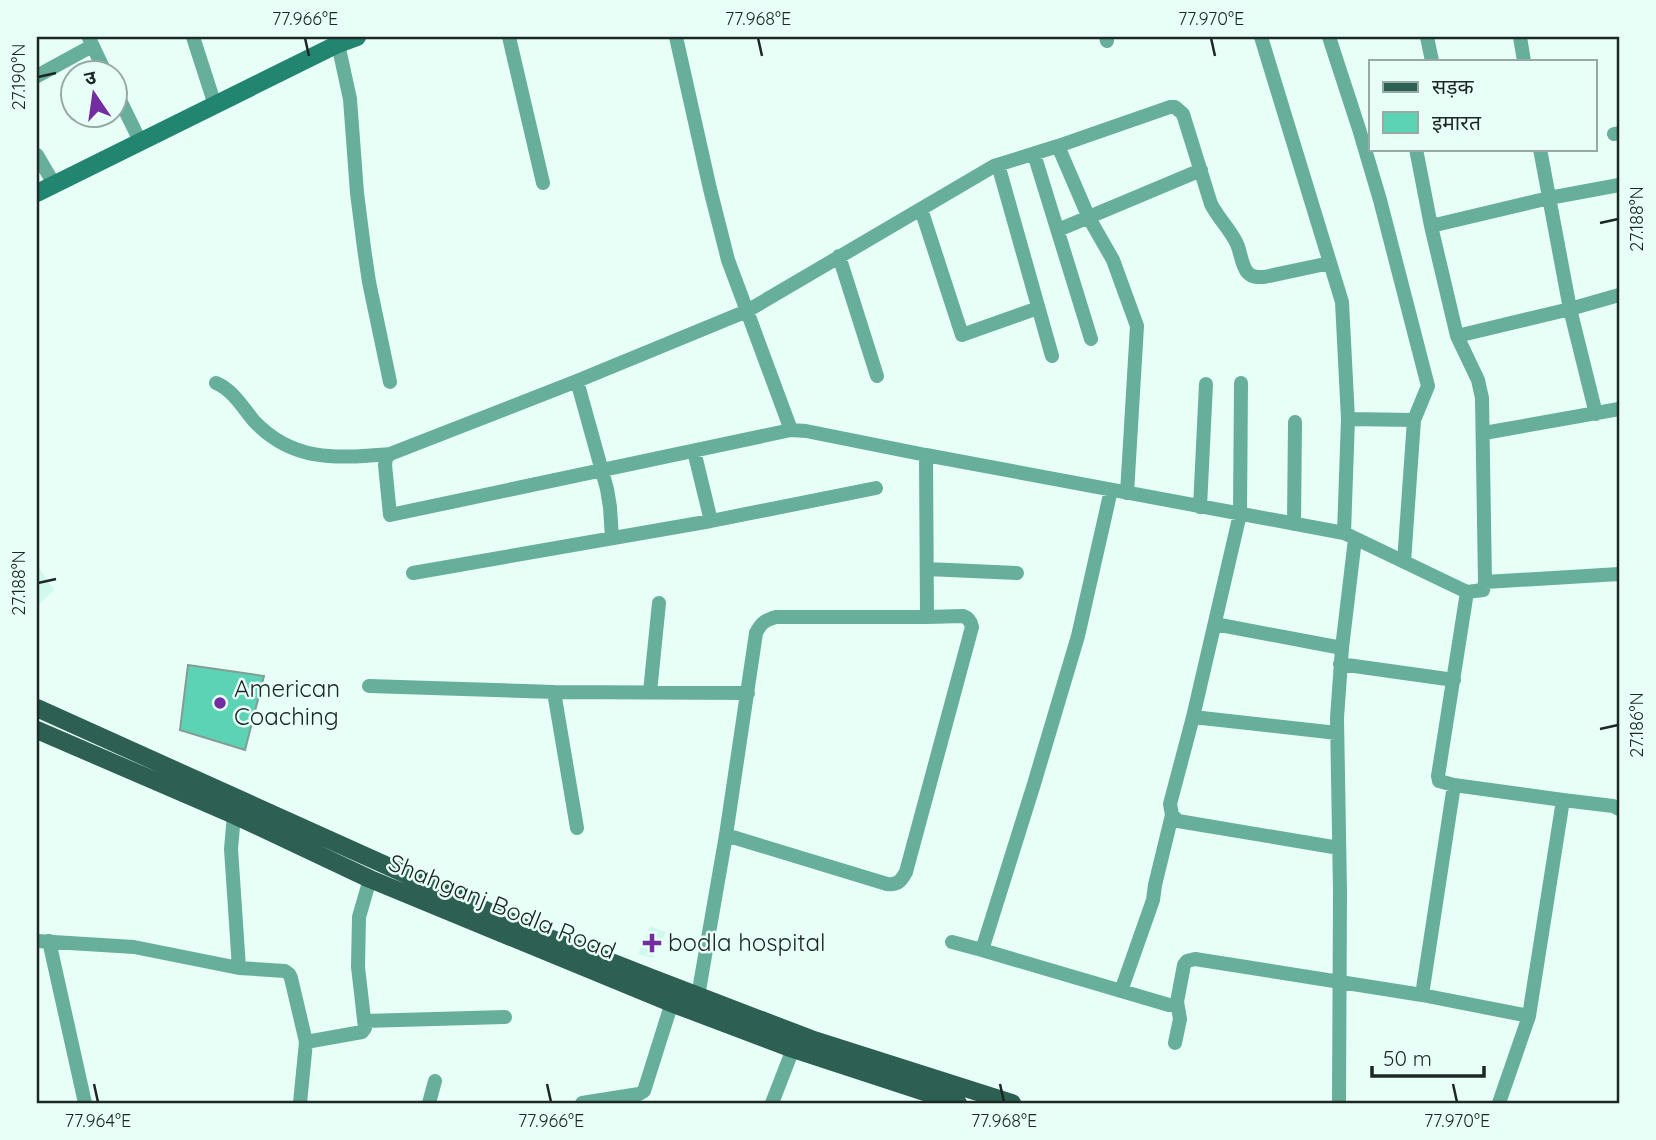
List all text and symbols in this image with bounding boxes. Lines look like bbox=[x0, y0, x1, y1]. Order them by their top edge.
text: 77.966°E bbox=[272, 7, 338, 30]
text: 77.968°E bbox=[725, 7, 791, 30]
text: 77.970°E bbox=[1178, 7, 1244, 30]
text: 27.190°N bbox=[7, 44, 30, 110]
north arrow bbox=[60, 60, 130, 130]
legend bbox=[1369, 60, 1596, 150]
text: उ bbox=[82, 64, 99, 90]
text: सड़क bbox=[1432, 73, 1474, 99]
text: इमारत bbox=[1432, 109, 1482, 135]
text: 27.188°N bbox=[1625, 186, 1648, 252]
text: 27.188°N bbox=[7, 550, 30, 616]
place label: American Coaching bbox=[234, 673, 340, 731]
text: 27.186°N bbox=[1625, 692, 1648, 758]
marker: American Coaching bbox=[212, 695, 228, 711]
street label: Shahganj Bodla Road bbox=[384, 847, 620, 965]
place label: bodla hospital bbox=[668, 927, 825, 957]
marker: bodla hospital bbox=[642, 933, 662, 953]
scale bar bbox=[1372, 1035, 1484, 1079]
text: 50 m bbox=[1383, 1045, 1432, 1071]
text: 77.964°E bbox=[65, 1109, 131, 1132]
text: 77.966°E bbox=[518, 1109, 584, 1132]
text: 77.968°E bbox=[971, 1109, 1037, 1132]
text: 77.970°E bbox=[1424, 1109, 1490, 1132]

